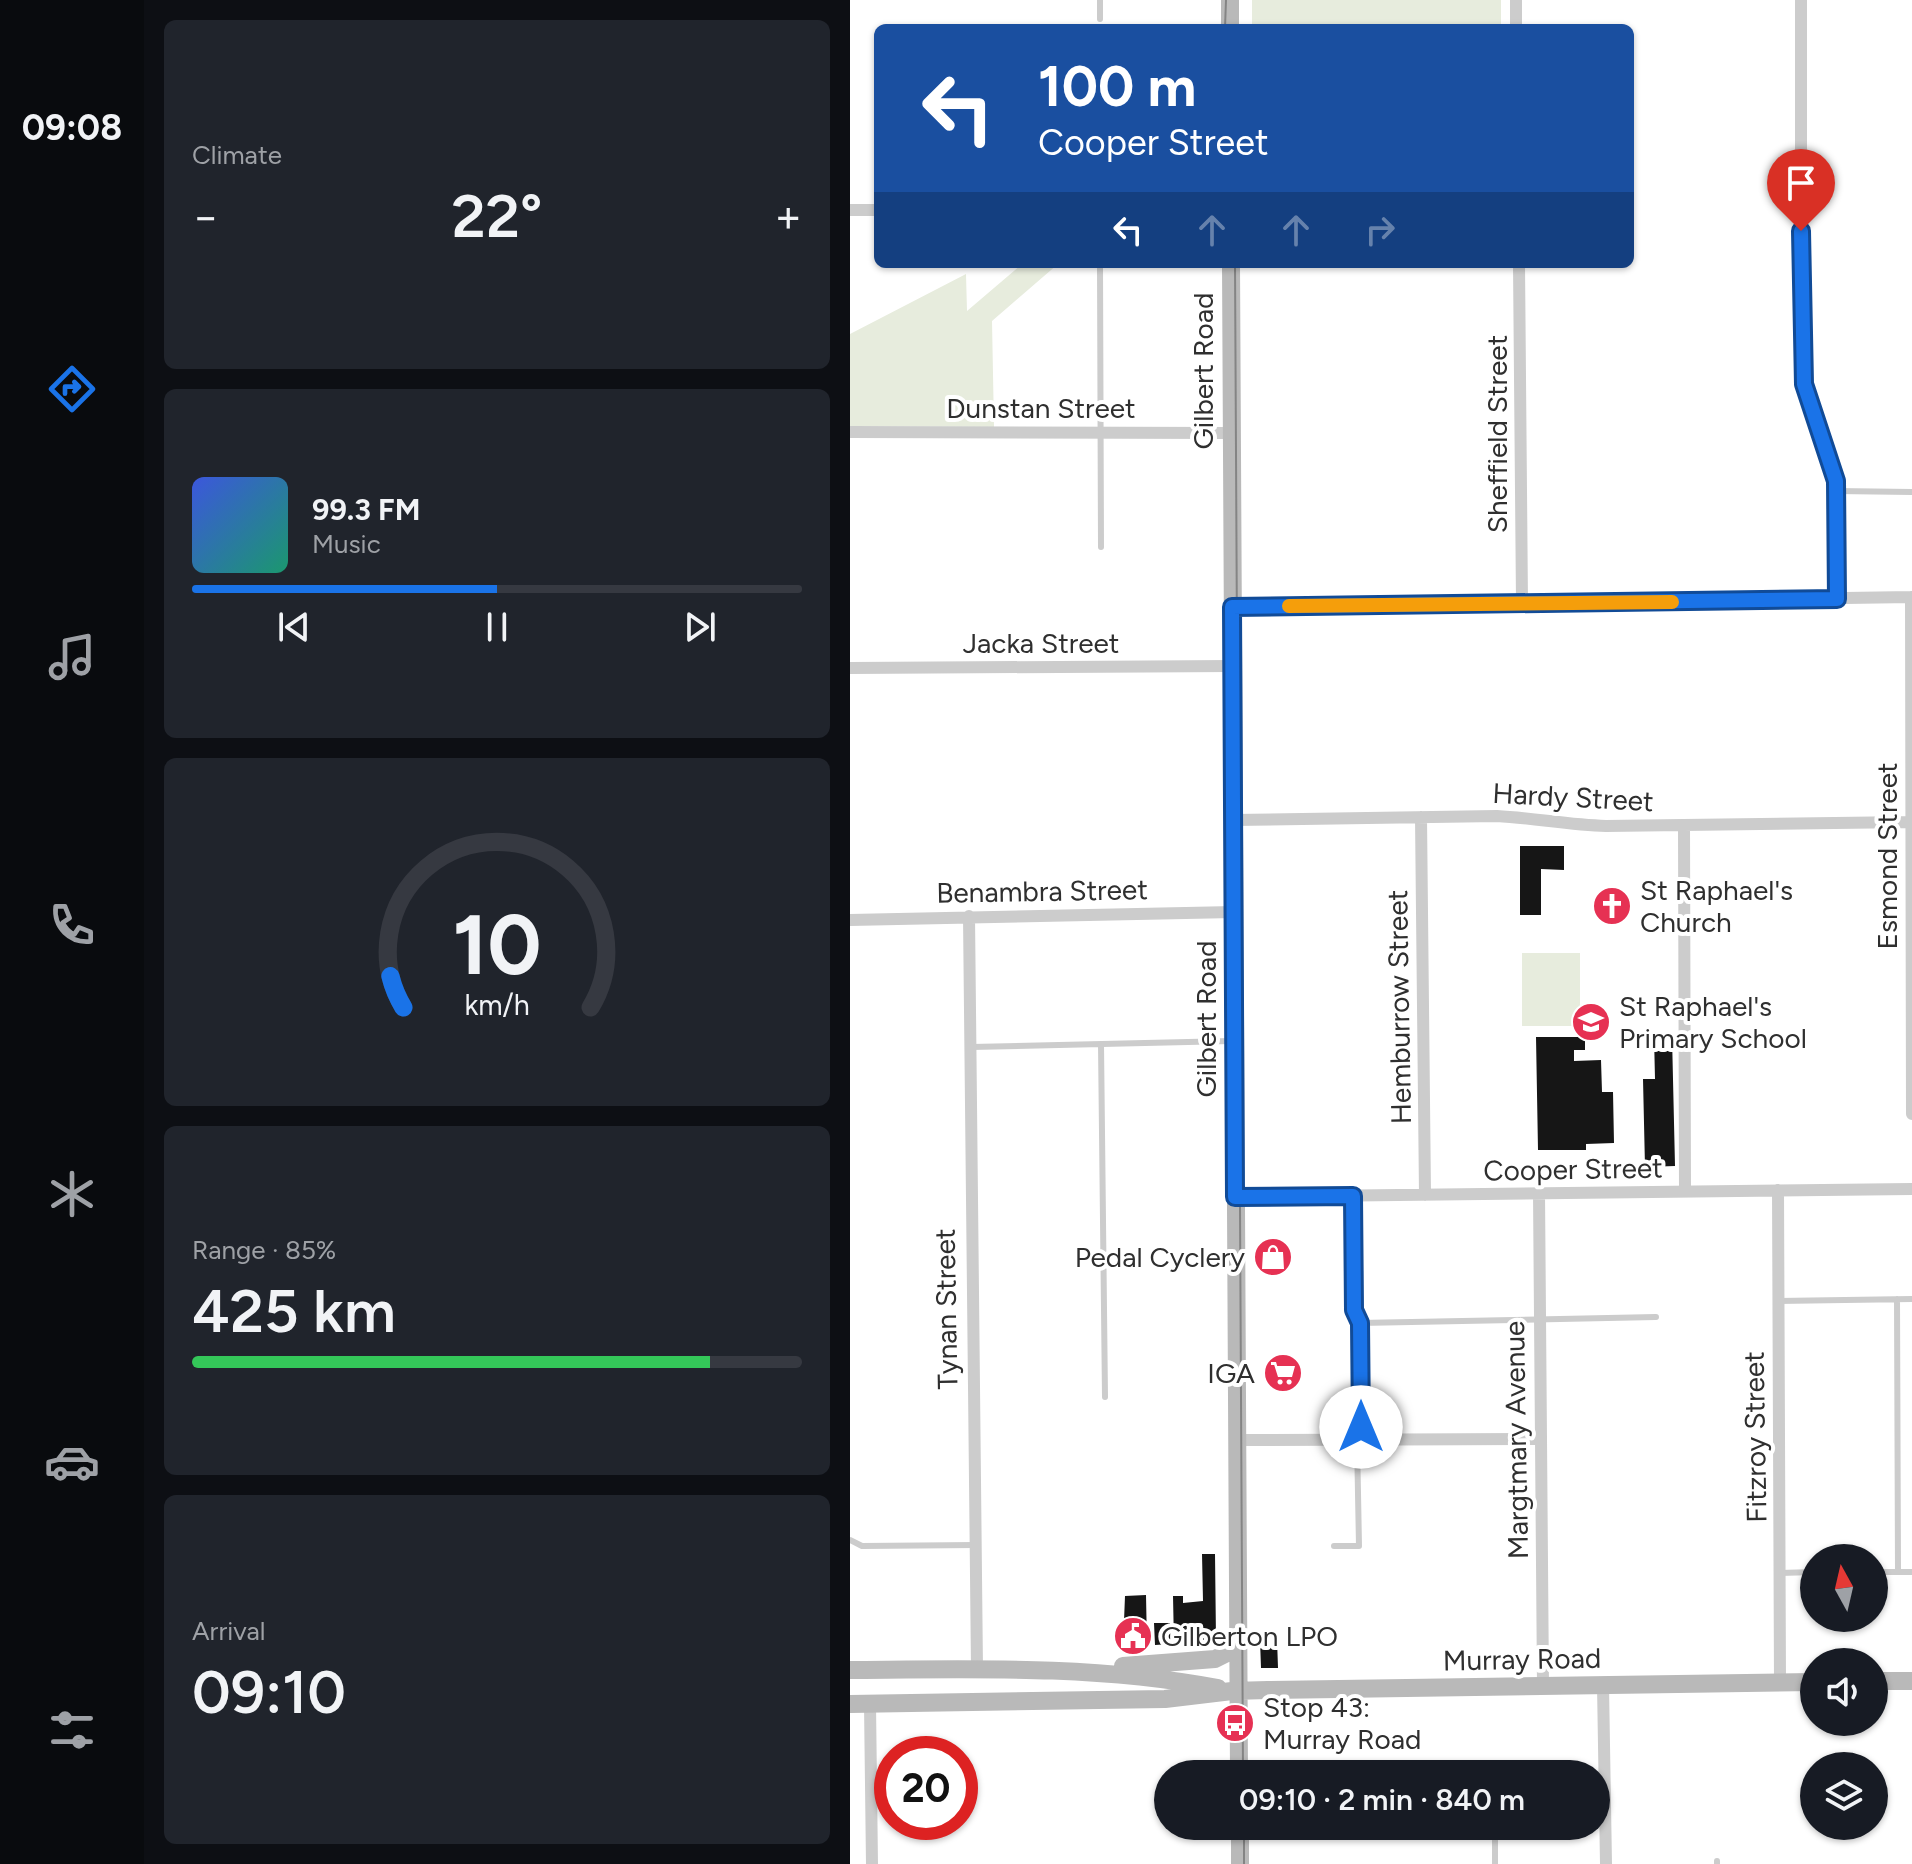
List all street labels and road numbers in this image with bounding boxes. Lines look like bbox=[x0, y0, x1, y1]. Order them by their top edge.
street label: Gilbert Road bbox=[1186, 292, 1220, 450]
street label: Sheffield Street bbox=[1480, 335, 1514, 533]
street label: Dunstan Street bbox=[946, 391, 1136, 425]
street label: Jacka Street bbox=[963, 626, 1119, 660]
street label: Esmond Street bbox=[1870, 762, 1904, 950]
street label: Hardy Street bbox=[1492, 776, 1654, 818]
street label: Benambra Street bbox=[936, 872, 1148, 910]
street label: Hemburrow Street bbox=[1380, 890, 1418, 1124]
street label: Gilbert Road bbox=[1189, 940, 1223, 1098]
street label: Cooper Street bbox=[1483, 1150, 1663, 1188]
street label: Tynan Street bbox=[928, 1228, 964, 1390]
street label: Margtmary Avenue bbox=[1497, 1321, 1535, 1559]
street label: Fitzroy Street bbox=[1737, 1351, 1773, 1523]
street label: Murray Road bbox=[1443, 1641, 1601, 1677]

